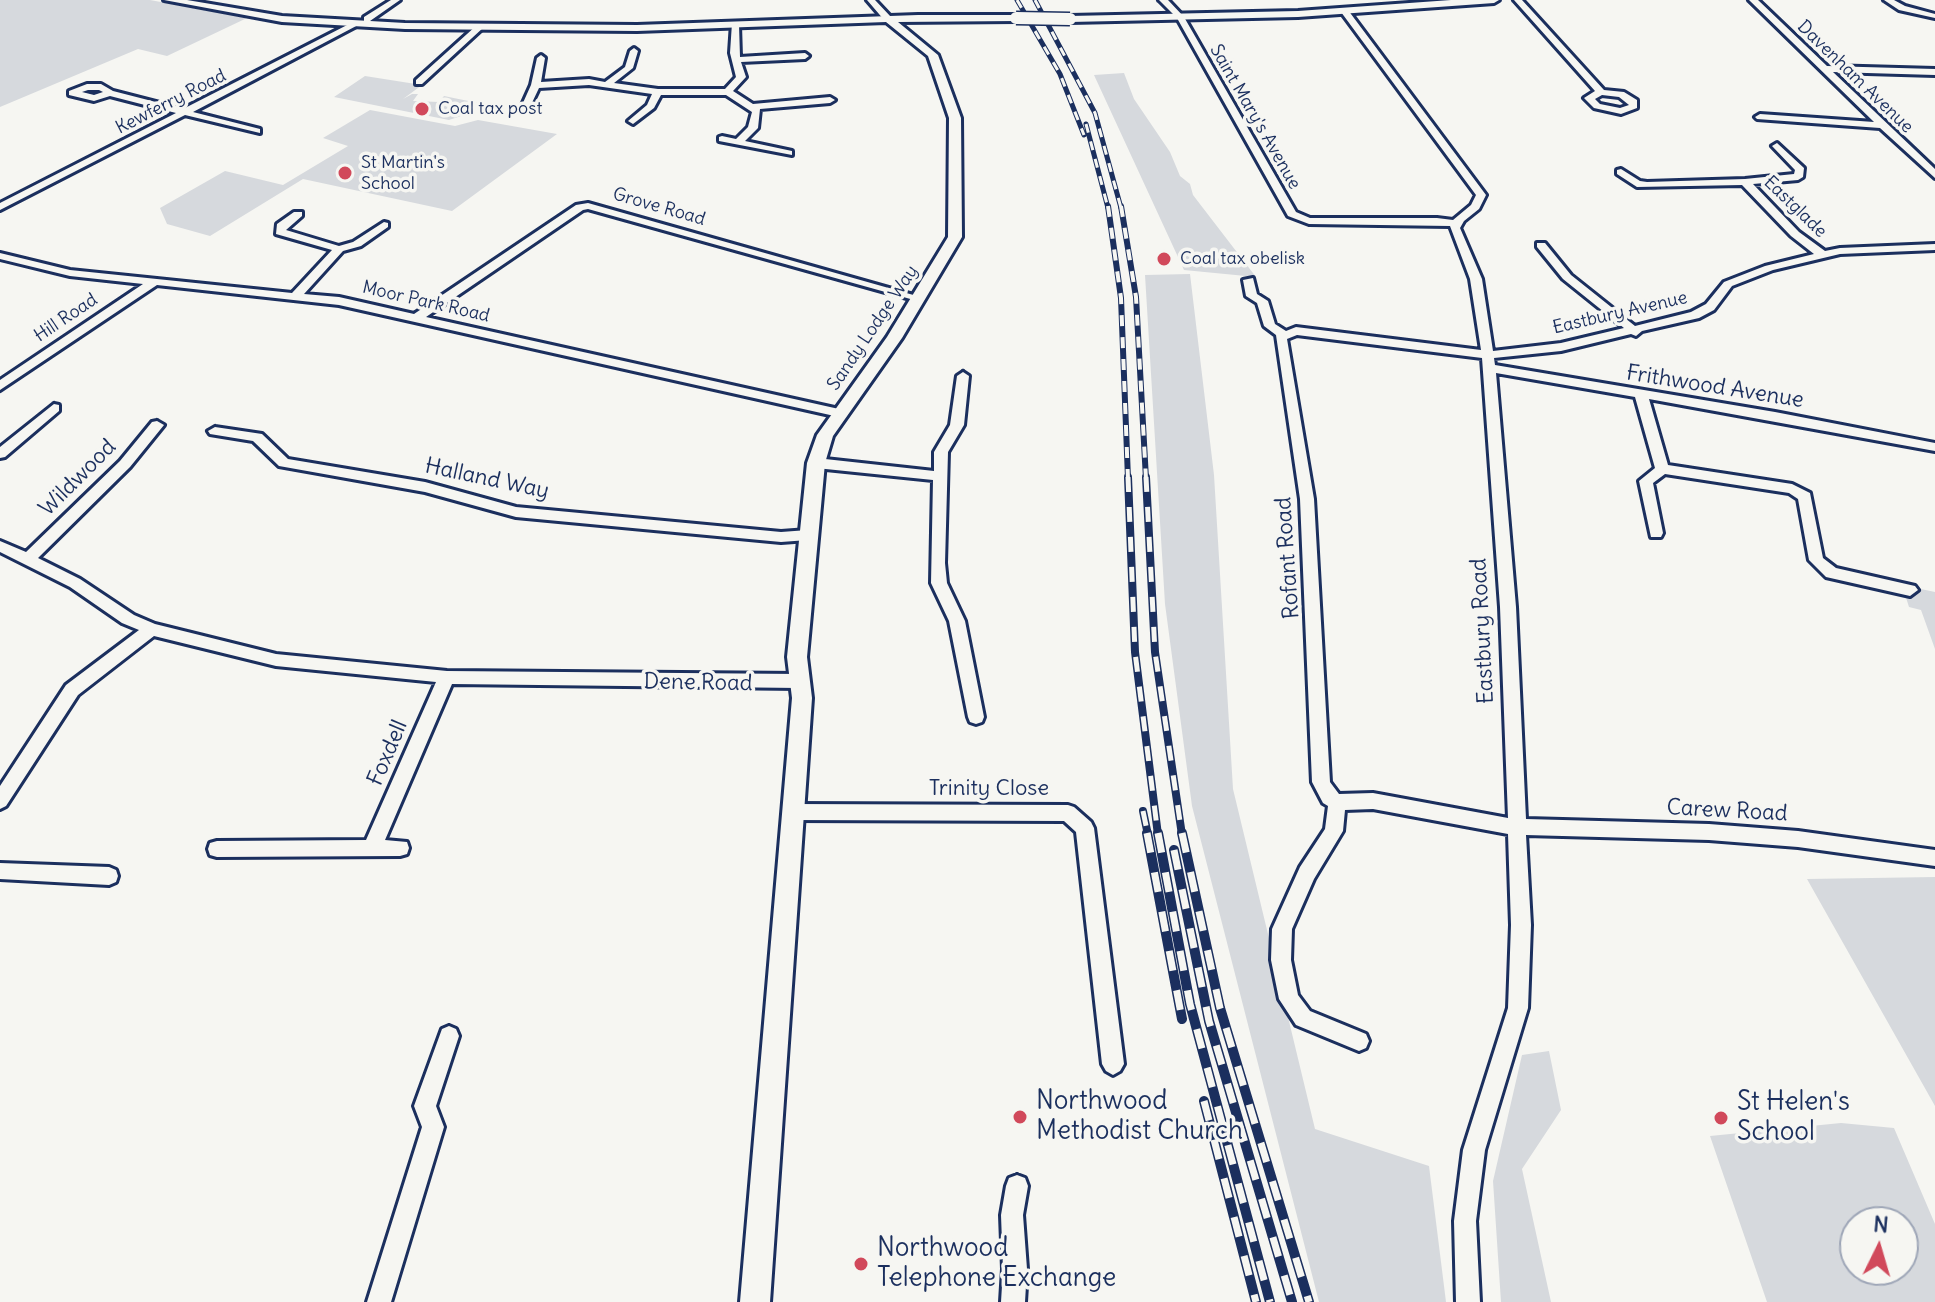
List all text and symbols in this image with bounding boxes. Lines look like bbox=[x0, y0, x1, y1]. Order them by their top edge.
street label: Davenham Avenue bbox=[1792, 16, 1918, 138]
street label: Saint Mary's Avenue bbox=[1205, 41, 1305, 193]
street label: Kewferry Road bbox=[112, 65, 230, 139]
place label: Coal tax post bbox=[438, 98, 542, 120]
marker: Coal tax post bbox=[413, 100, 431, 118]
place label: St Martin's School bbox=[361, 152, 445, 194]
marker: St Martin's School bbox=[336, 164, 354, 182]
street label: Eastglade bbox=[1759, 172, 1831, 242]
street label: Grove Road bbox=[610, 183, 708, 231]
place label: Coal tax obelisk bbox=[1180, 248, 1305, 270]
marker: Coal tax obelisk bbox=[1155, 250, 1173, 268]
street label: Sandy Lodge Way bbox=[823, 261, 923, 395]
street label: Moor Park Road bbox=[360, 277, 492, 327]
street label: Eastbury Avenue bbox=[1551, 287, 1689, 339]
street label: Hill Road bbox=[30, 289, 102, 347]
street label: Frithwood Avenue bbox=[1624, 360, 1806, 414]
street label: Wildwood bbox=[34, 434, 122, 522]
street label: Halland Way bbox=[423, 453, 551, 505]
street label: Rofant Road bbox=[1271, 496, 1305, 620]
street label: Eastbury Road bbox=[1466, 557, 1500, 705]
street label: Dene Road bbox=[643, 669, 753, 697]
street label: Foxdell bbox=[362, 716, 414, 790]
street label: Trinity Close bbox=[929, 776, 1049, 802]
street label: Carew Road bbox=[1666, 795, 1788, 827]
place label: Northwood Methodist Church bbox=[1036, 1086, 1243, 1148]
place label: St Helen's School bbox=[1737, 1087, 1850, 1148]
marker: Northwood Methodist Church bbox=[1011, 1108, 1029, 1126]
marker: St Helen's School bbox=[1712, 1109, 1730, 1127]
north arrow bbox=[1839, 1206, 1919, 1286]
text: N bbox=[1872, 1209, 1890, 1239]
place label: Northwood Telephone Exchange bbox=[877, 1233, 1116, 1294]
marker: Northwood Telephone Exchange bbox=[852, 1255, 870, 1273]

